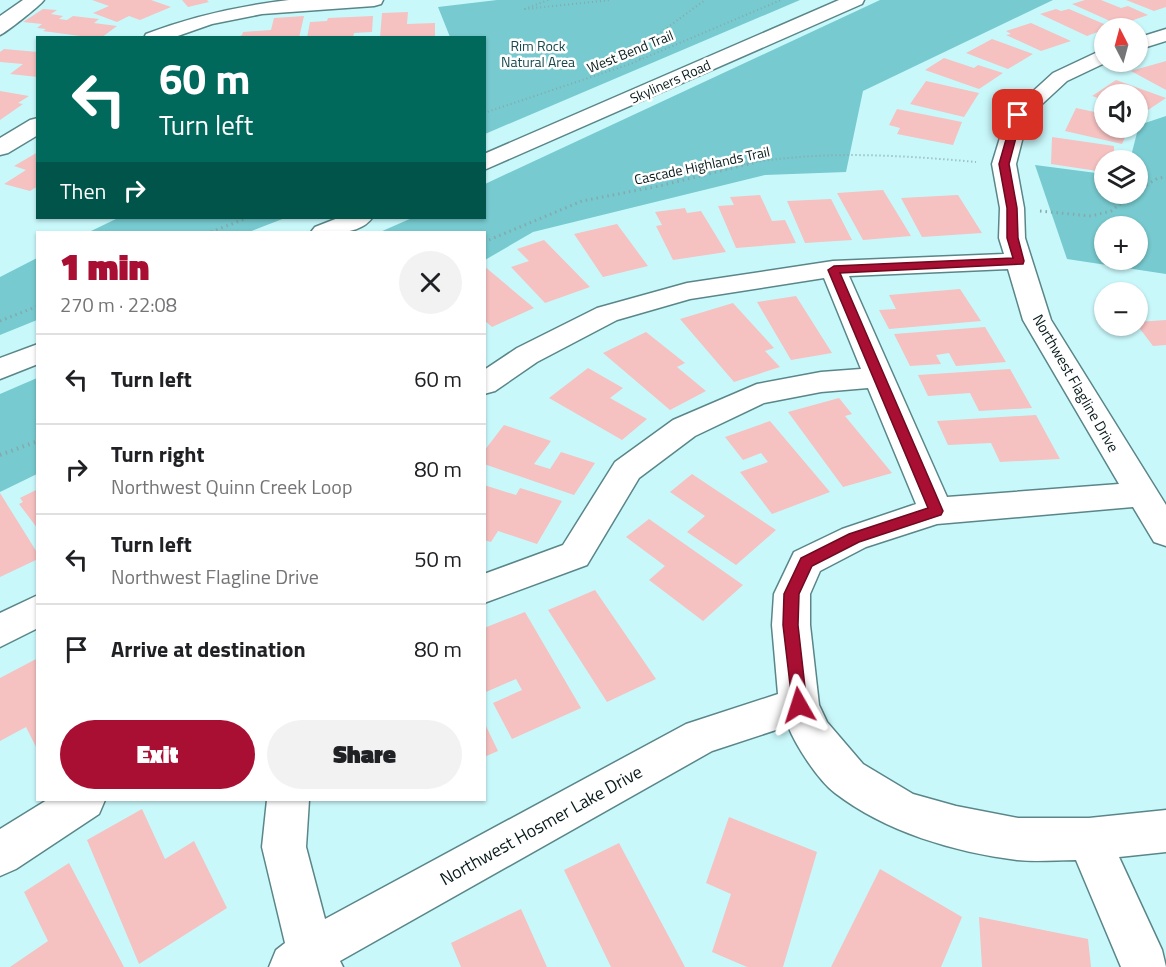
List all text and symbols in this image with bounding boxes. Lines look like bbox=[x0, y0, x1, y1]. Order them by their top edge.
north arrow bbox=[1094, 18, 1148, 72]
map controls bbox=[1094, 18, 1148, 336]
street label: West Bend Trail bbox=[584, 24, 676, 78]
park label: Rim Rock Natural Area bbox=[501, 35, 575, 72]
text: 60 m bbox=[159, 46, 251, 110]
street label: Skyliners Road bbox=[626, 54, 714, 108]
icon: left bbox=[60, 60, 138, 138]
button: sound bbox=[1094, 84, 1148, 138]
pin bbox=[992, 89, 1043, 140]
icon: arrive bbox=[1001, 98, 1034, 131]
text: Turn left bbox=[159, 104, 253, 145]
street label: Cascade Highlands Trail bbox=[632, 140, 772, 190]
button: layers bbox=[1094, 150, 1148, 204]
text: Then bbox=[60, 174, 106, 208]
icon: right bbox=[118, 174, 151, 207]
button: + bbox=[1094, 216, 1148, 270]
text: 1 min bbox=[60, 239, 149, 294]
button: close bbox=[399, 251, 462, 314]
button: − bbox=[1094, 282, 1148, 336]
text: 270 m · 22:08 bbox=[60, 289, 177, 320]
street label: Northwest Flagline Drive bbox=[1027, 310, 1125, 456]
text: Turn left bbox=[111, 362, 192, 396]
text: 60 m bbox=[414, 362, 462, 396]
icon: left bbox=[60, 363, 93, 396]
text: Turn right bbox=[111, 437, 205, 471]
text: 80 m bbox=[414, 452, 462, 486]
icon: right bbox=[60, 453, 93, 486]
text: Northwest Quinn Creek Loop bbox=[111, 471, 352, 502]
text: Turn left bbox=[111, 527, 192, 561]
text: 50 m bbox=[414, 542, 462, 576]
icon: left bbox=[60, 543, 93, 576]
text: Northwest Flagline Drive bbox=[111, 561, 319, 592]
text: Arrive at destination bbox=[111, 632, 306, 666]
text: 80 m bbox=[414, 632, 462, 666]
icon: arrive bbox=[60, 633, 93, 666]
position arrow bbox=[767, 673, 831, 737]
button: Exit bbox=[60, 720, 255, 789]
button: Share bbox=[267, 720, 462, 789]
street label: Northwest Hosmer Lake Drive bbox=[435, 758, 647, 892]

